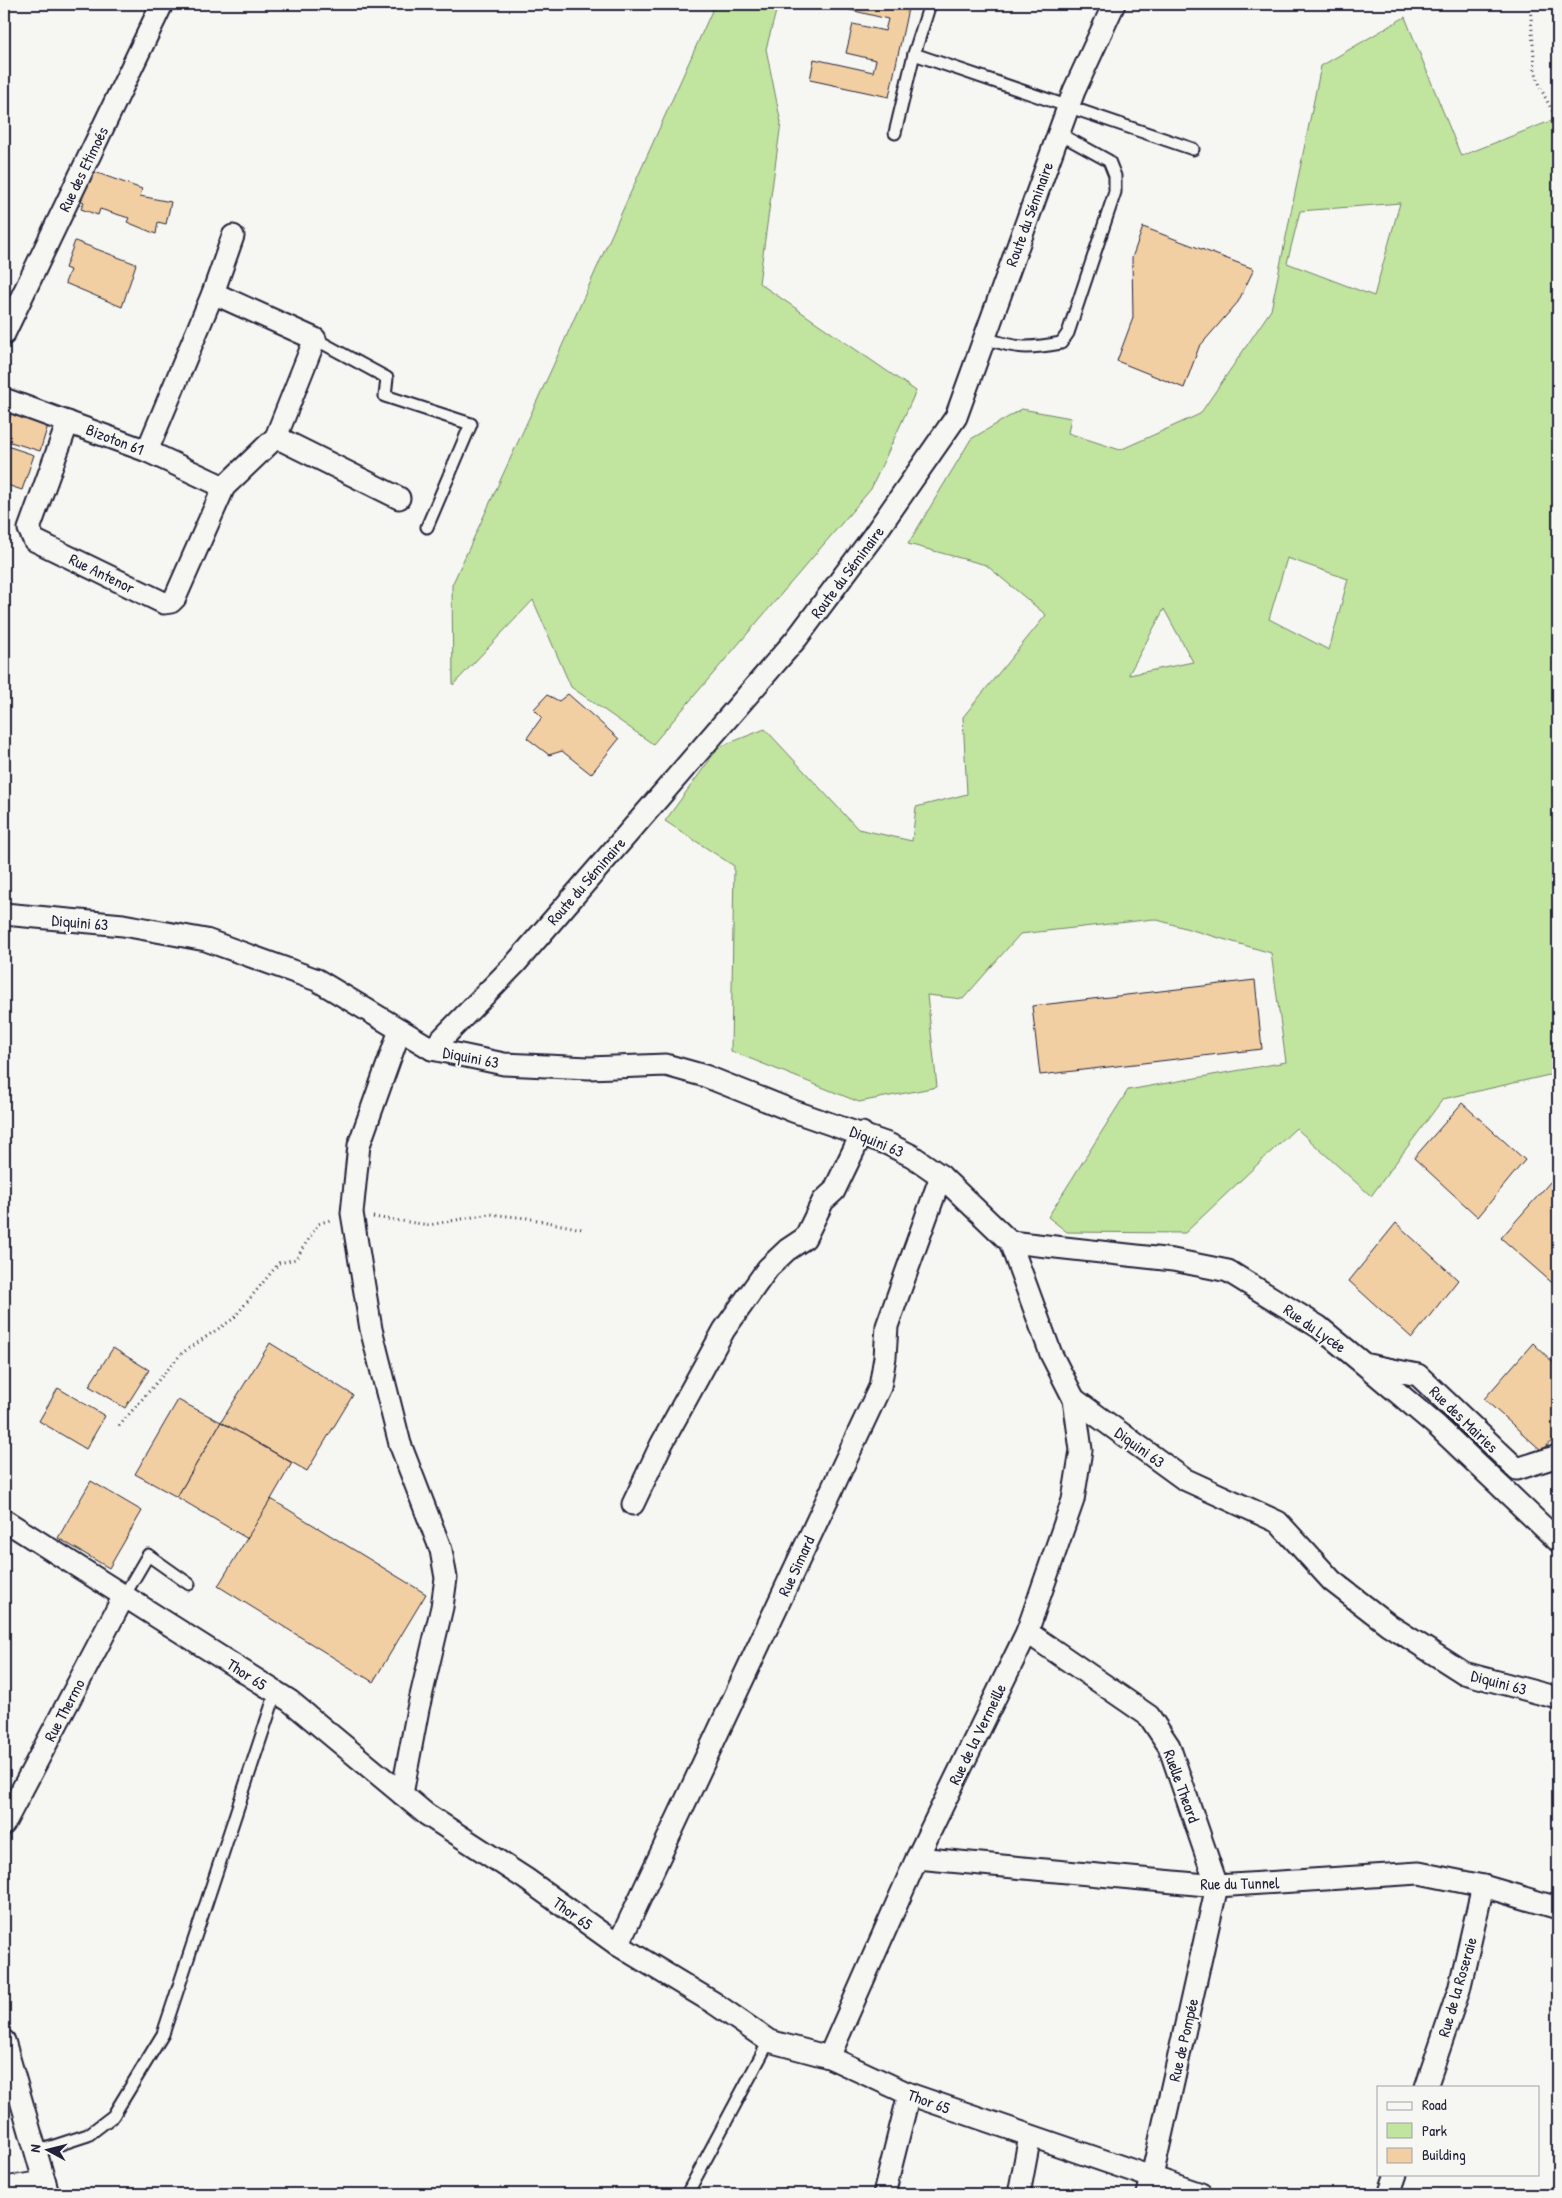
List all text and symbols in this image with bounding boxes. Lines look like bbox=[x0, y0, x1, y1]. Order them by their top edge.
street label: Rue des Etimoés bbox=[53, 123, 113, 215]
street label: Route du Séminaire bbox=[1000, 158, 1058, 269]
street label: Bizoton 61 bbox=[83, 418, 147, 460]
street label: Route du Séminaire bbox=[805, 521, 889, 622]
street label: Rue Antenor bbox=[66, 548, 138, 598]
street label: Route du Séminaire bbox=[542, 832, 631, 930]
street label: Diquini 63 bbox=[51, 909, 109, 935]
street label: Diquini 63 bbox=[441, 1041, 501, 1073]
street label: Diquini 63 bbox=[847, 1120, 907, 1162]
street label: Rue du Lycée bbox=[1279, 1298, 1351, 1358]
street label: Rue des Mairies bbox=[1425, 1381, 1503, 1457]
street label: Diquini 63 bbox=[1111, 1421, 1169, 1473]
street label: Rue Simard bbox=[772, 1532, 820, 1600]
street label: Thor 65 bbox=[223, 1653, 271, 1695]
street label: Diquini 63 bbox=[1469, 1664, 1529, 1700]
street label: Rue Thermo bbox=[38, 1674, 90, 1745]
street label: Rue de la Vermeille bbox=[943, 1679, 1011, 1788]
street label: Ruelle Theard bbox=[1159, 1746, 1205, 1826]
street label: Rue du Tunnel bbox=[1200, 1871, 1280, 1895]
street label: Thor 65 bbox=[549, 1891, 597, 1935]
street label: Rue de la Roseraie bbox=[1432, 1934, 1482, 2039]
street label: Rue de Pompée bbox=[1163, 1996, 1203, 2084]
street label: Thor 65 bbox=[905, 2083, 953, 2119]
legend bbox=[1377, 2086, 1540, 2176]
text: Road bbox=[1422, 2094, 1447, 2115]
text: Park bbox=[1422, 2120, 1447, 2141]
north arrow bbox=[22, 2126, 72, 2176]
text: N bbox=[25, 2143, 45, 2153]
text: Building bbox=[1422, 2144, 1466, 2165]

